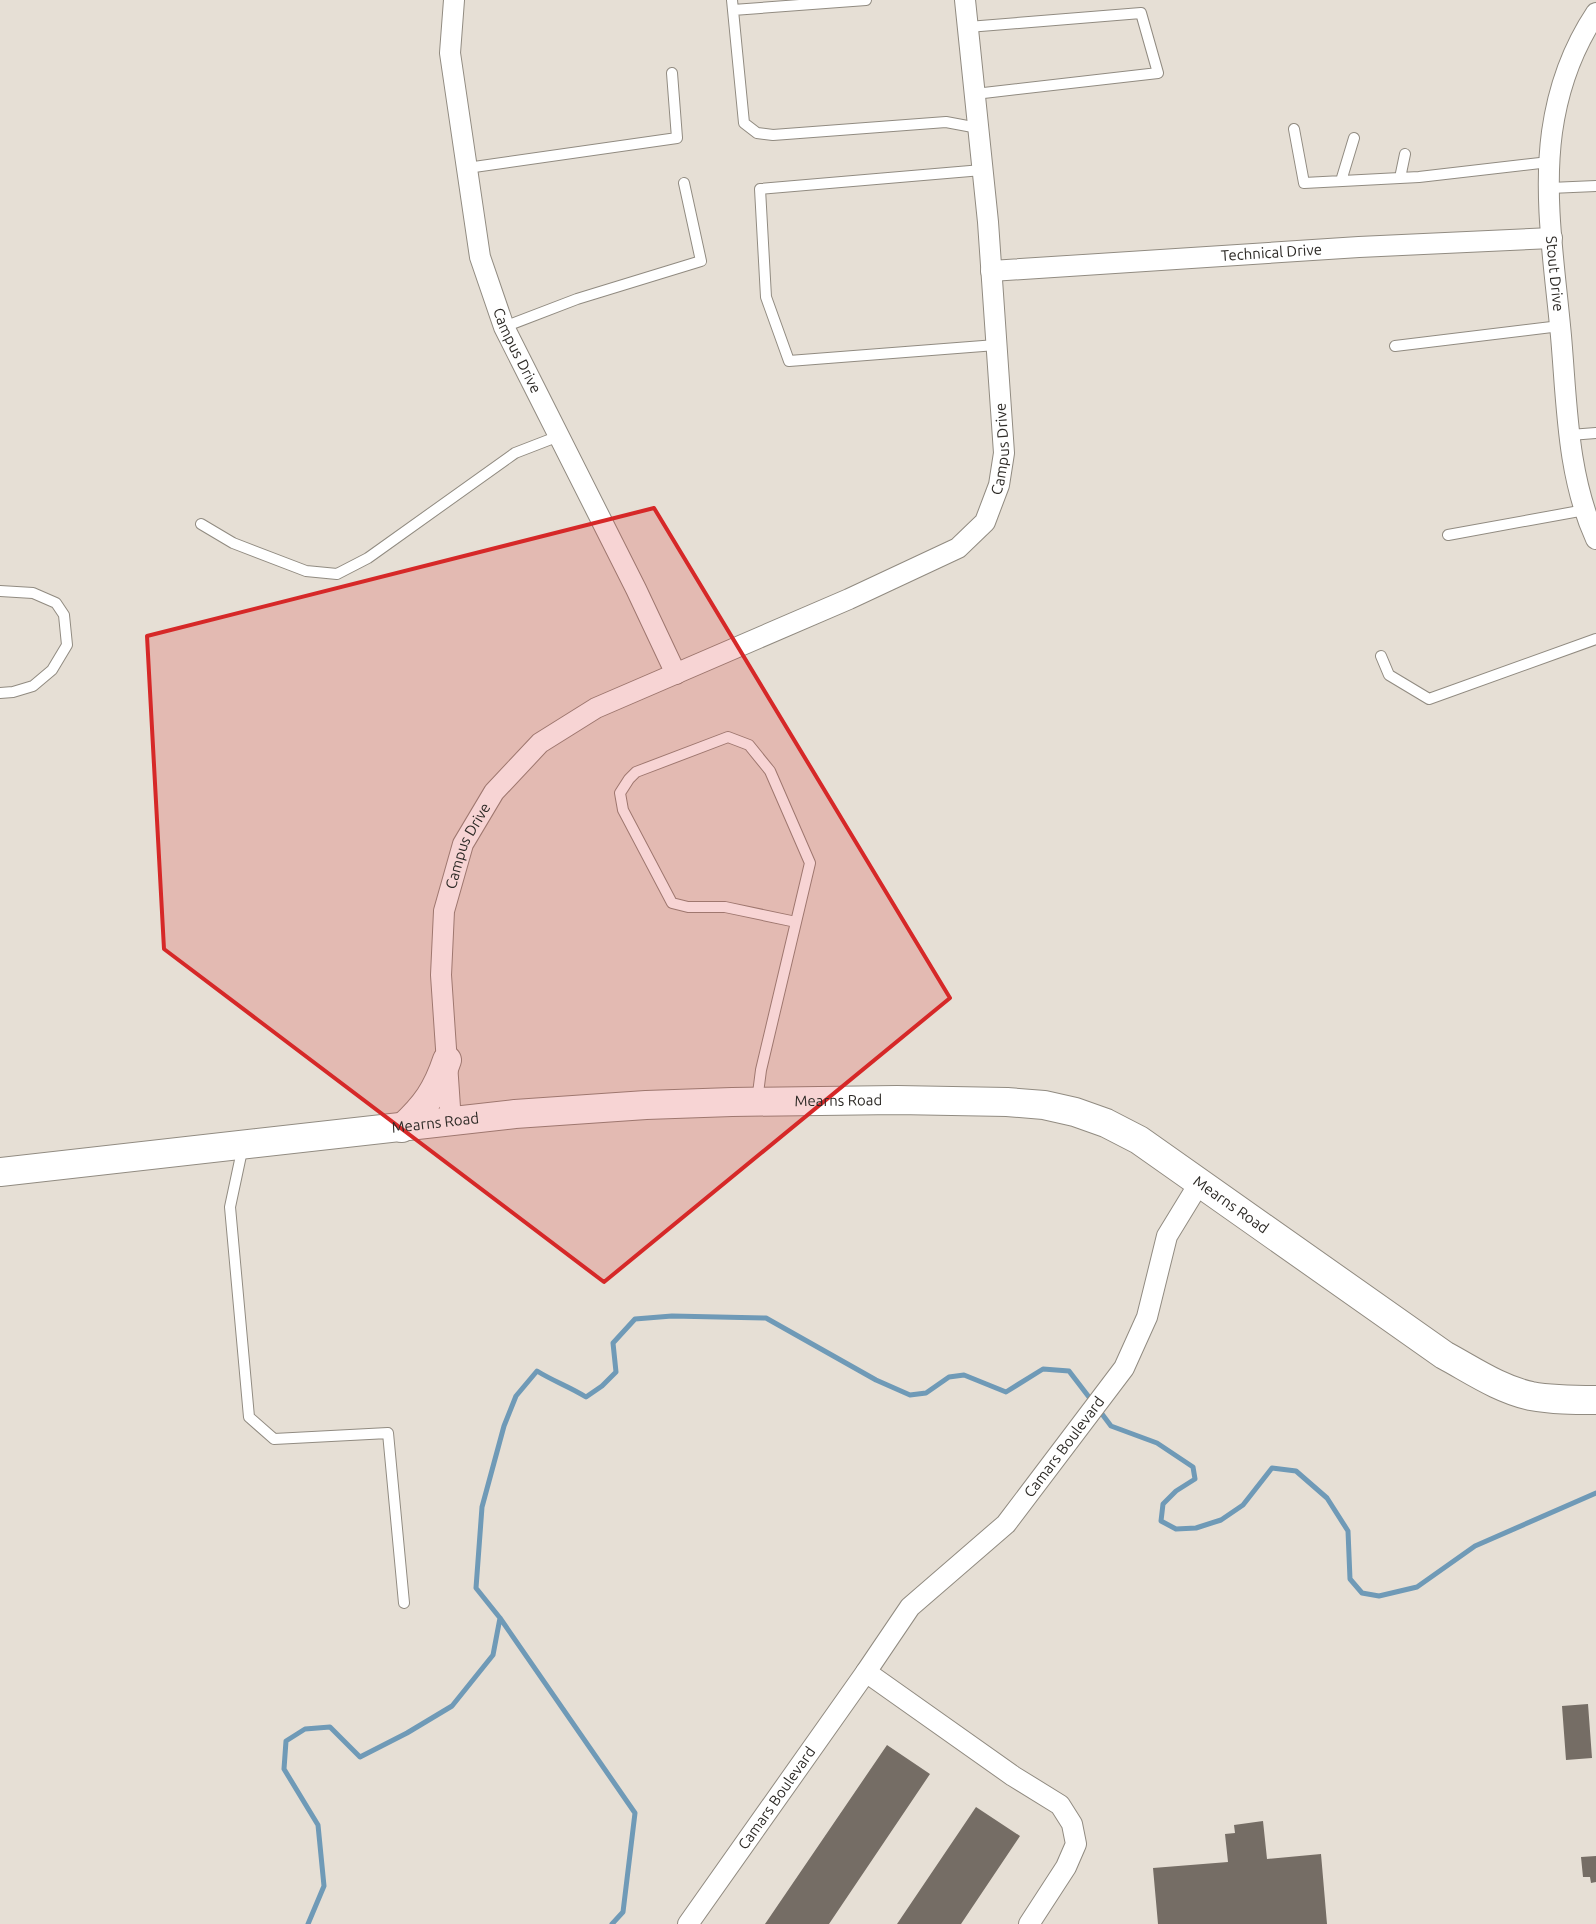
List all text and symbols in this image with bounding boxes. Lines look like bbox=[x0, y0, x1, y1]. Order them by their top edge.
street label: Stout Drive bbox=[1543, 235, 1568, 312]
street label: Technical Drive bbox=[1220, 240, 1322, 264]
street label: Campus Drive bbox=[490, 305, 545, 396]
street label: Campus Drive bbox=[987, 402, 1012, 497]
street label: Campus Drive bbox=[442, 800, 494, 891]
street label: Mearns Road bbox=[794, 1091, 882, 1109]
street label: Mearns Road bbox=[391, 1109, 480, 1136]
street label: Mearns Road bbox=[1190, 1172, 1272, 1237]
street label: Camars Boulevard bbox=[1020, 1393, 1107, 1500]
street label: Camars Boulevard bbox=[734, 1743, 819, 1853]

